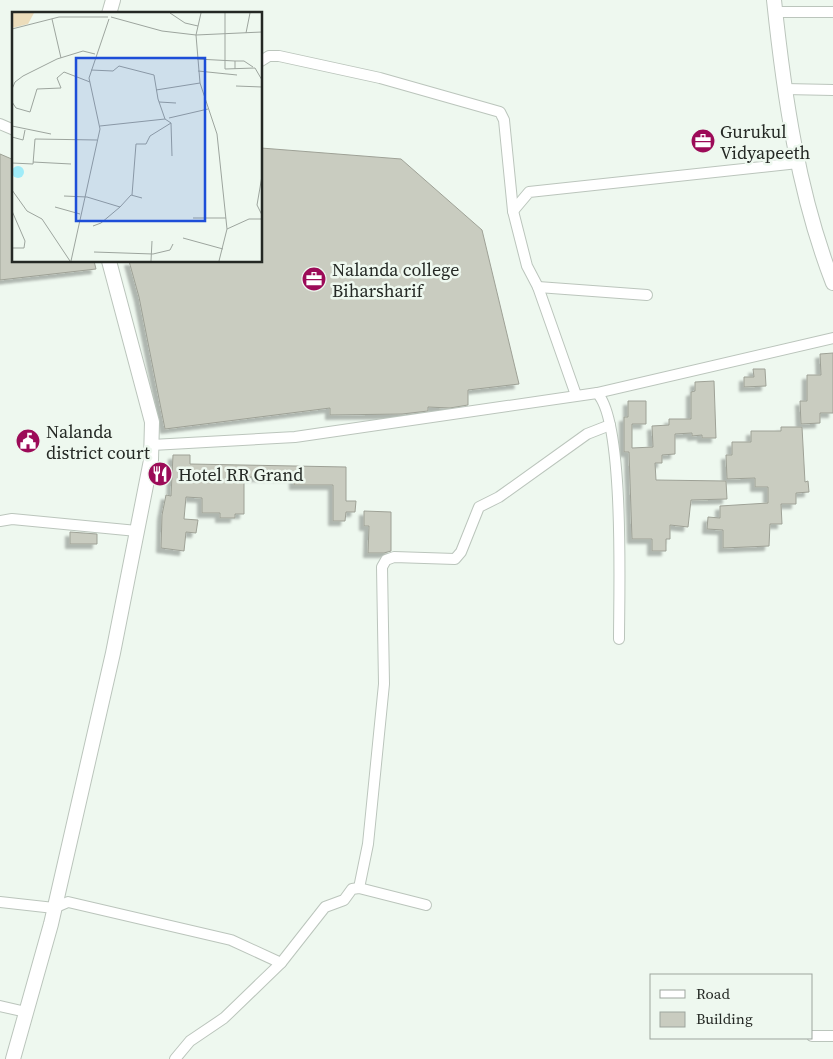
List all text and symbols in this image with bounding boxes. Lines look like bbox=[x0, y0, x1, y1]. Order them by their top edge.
inset map bbox=[12, 12, 262, 262]
place label: Gurukul Vidyapeeth bbox=[720, 119, 810, 165]
office icon: Gurukul Vidyapeeth bbox=[690, 128, 716, 154]
place label: Nalanda college Biharsharif bbox=[332, 257, 459, 303]
office icon: Nalanda college Biharsharif bbox=[301, 266, 327, 292]
place label: Nalanda district court bbox=[46, 419, 150, 465]
public building icon: Nalanda district court bbox=[15, 428, 41, 454]
restaurant icon: Hotel RR Grand bbox=[147, 461, 173, 487]
place label: Hotel RR Grand bbox=[178, 462, 303, 487]
legend bbox=[650, 974, 813, 1039]
text: Road bbox=[696, 983, 730, 1004]
text: Building bbox=[696, 1008, 753, 1029]

